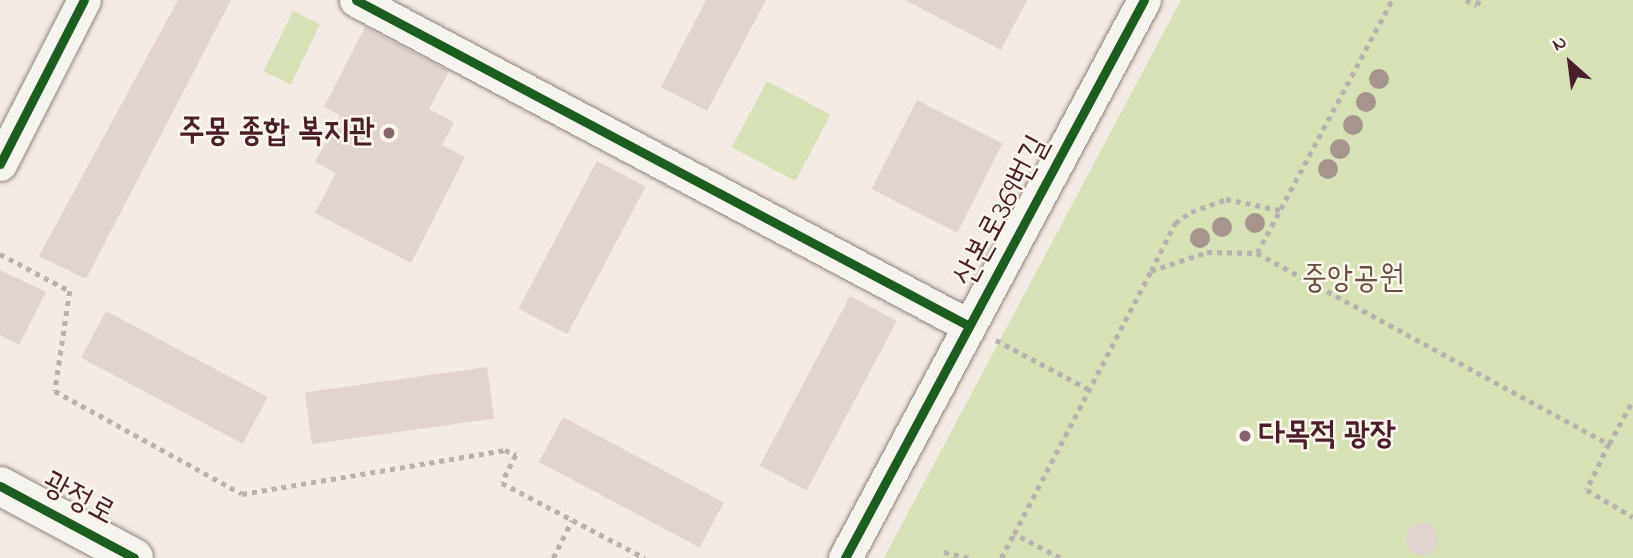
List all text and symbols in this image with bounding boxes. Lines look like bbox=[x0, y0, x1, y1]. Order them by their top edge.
north arrow bbox=[1535, 28, 1605, 98]
text: N bbox=[1548, 29, 1572, 59]
place label: 주몽 종합 복지관 bbox=[179, 114, 375, 152]
marker: 주몽 종합 복지관 bbox=[381, 125, 397, 141]
street label: 산본로369번길 bbox=[947, 130, 1059, 294]
park label: 중앙공원 bbox=[1302, 261, 1404, 299]
place label: 다목적 광장 bbox=[1259, 417, 1396, 455]
marker: 다목적 광장 bbox=[1237, 428, 1253, 444]
street label: 광정로 bbox=[35, 465, 121, 535]

